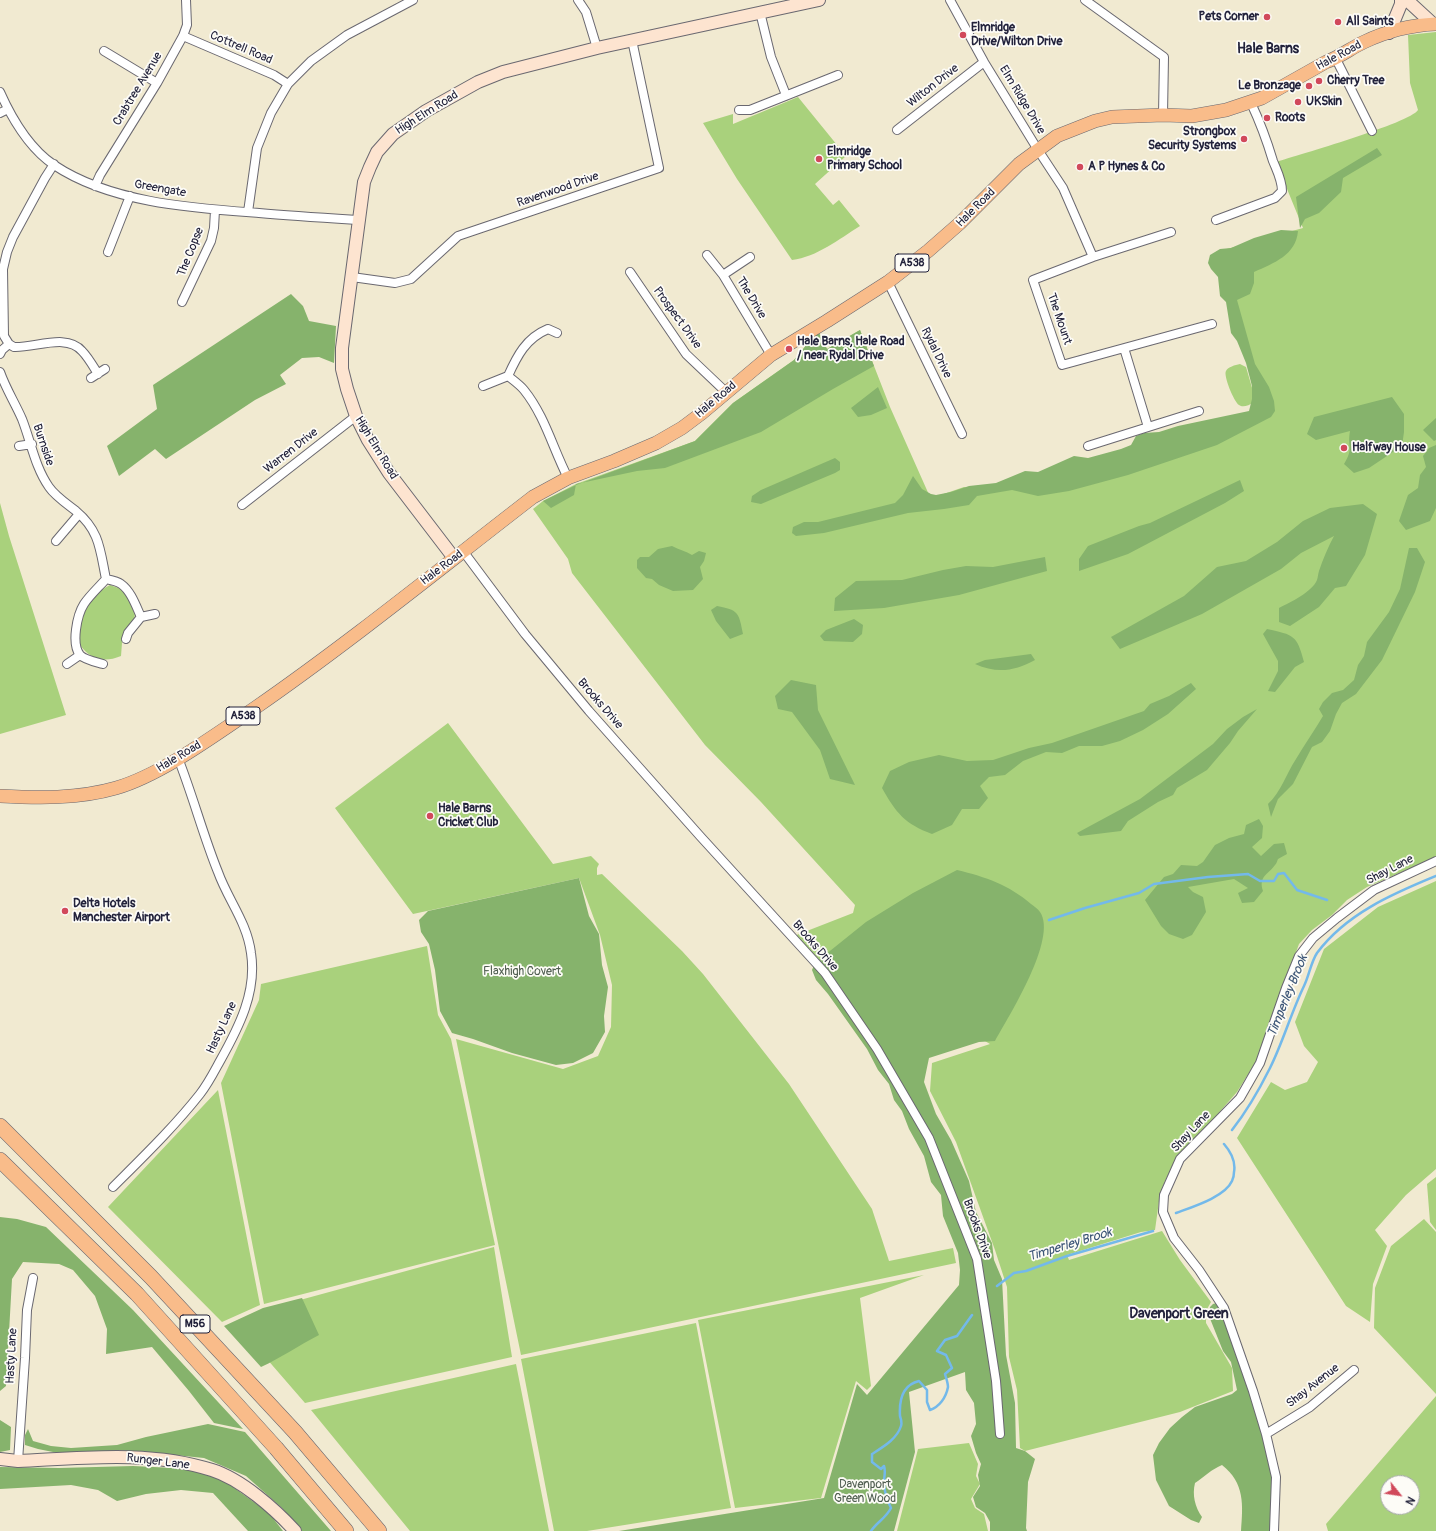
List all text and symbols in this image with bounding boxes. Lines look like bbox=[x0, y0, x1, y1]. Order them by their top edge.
place label: Pets Corner bbox=[1199, 10, 1259, 24]
marker: Pets Corner bbox=[1262, 12, 1272, 22]
place label: All Saints bbox=[1346, 15, 1394, 29]
marker: All Saints bbox=[1333, 17, 1343, 27]
place label: Elmridge Drive/Wilton Drive bbox=[971, 21, 1062, 49]
street label: Cottrell Road bbox=[208, 28, 274, 68]
marker: Elmridge Drive/Wilton Drive bbox=[958, 30, 968, 40]
street label: Hale Road bbox=[1314, 38, 1364, 74]
district label: Hale Barns bbox=[1237, 41, 1299, 57]
street label: Crabtree Avenue bbox=[110, 50, 166, 128]
street label: Wilton Drive bbox=[904, 61, 962, 111]
street label: Elm Ridge Drive bbox=[996, 63, 1048, 137]
place label: Cherry Tree bbox=[1327, 74, 1384, 88]
marker: Cherry Tree bbox=[1314, 76, 1324, 86]
place label: Le Bronzage bbox=[1238, 79, 1301, 93]
marker: Le Bronzage bbox=[1304, 81, 1314, 91]
street label: High Elm Road bbox=[393, 88, 461, 138]
place label: UKSkin bbox=[1306, 95, 1342, 109]
marker: UKSkin bbox=[1293, 97, 1303, 107]
place label: Roots bbox=[1275, 111, 1305, 125]
marker: Roots bbox=[1262, 113, 1272, 123]
place label: Strongbox Security Systems bbox=[1148, 125, 1236, 153]
marker: Strongbox Security Systems bbox=[1239, 134, 1249, 144]
place label: Elmridge Primary School bbox=[827, 145, 902, 173]
marker: Elmridge Primary School bbox=[814, 154, 824, 164]
place label: A P Hynes & Co bbox=[1088, 160, 1165, 174]
marker: A P Hynes & Co bbox=[1075, 162, 1085, 172]
street label: Ravenwood Drive bbox=[515, 169, 601, 211]
street label: Greengate bbox=[133, 177, 187, 201]
street label: Hale Road bbox=[953, 185, 999, 231]
street label: The Copse bbox=[175, 225, 207, 279]
road number: A538 bbox=[895, 254, 929, 272]
street label: The Drive bbox=[733, 274, 769, 322]
street label: Prospect Drive bbox=[650, 284, 704, 352]
street label: The Mount bbox=[1043, 291, 1075, 347]
street label: Rydal Drive bbox=[918, 325, 954, 381]
place label: Hale Barns, Hale Road / near Rydal Drive bbox=[797, 335, 905, 363]
marker: Hale Barns, Hale Road / near Rydal Drive bbox=[784, 344, 794, 354]
street label: Hale Road bbox=[692, 379, 740, 421]
street label: High Elm Road bbox=[351, 414, 401, 482]
street label: Burnside bbox=[29, 422, 57, 468]
street label: Warren Drive bbox=[261, 425, 321, 477]
place label: Halfway House bbox=[1352, 441, 1426, 455]
marker: Halfway House bbox=[1339, 443, 1349, 453]
street label: Hale Road bbox=[418, 547, 466, 589]
street label: Brooks Drive bbox=[574, 676, 626, 732]
road number: A538 bbox=[226, 707, 260, 725]
street label: Hale Road bbox=[154, 738, 204, 776]
place label: Hale Barns Cricket Club bbox=[438, 802, 498, 830]
marker: Hale Barns Cricket Club bbox=[425, 811, 435, 821]
street label: Shay Lane bbox=[1364, 852, 1416, 888]
place label: Delta Hotels Manchester Airport bbox=[73, 897, 170, 925]
marker: Delta Hotels Manchester Airport bbox=[60, 906, 70, 916]
street label: Brooks Drive bbox=[789, 918, 841, 974]
water label: Timperley Brook bbox=[1264, 953, 1312, 1039]
park label: Flaxhigh Covert bbox=[483, 965, 561, 979]
street label: Hasty Lane bbox=[204, 1000, 240, 1056]
street label: Shay Lane bbox=[1168, 1109, 1214, 1155]
street label: Brooks Drive bbox=[960, 1197, 994, 1261]
water label: Timperley Brook bbox=[1026, 1225, 1114, 1265]
district label: Davenport Green bbox=[1129, 1306, 1229, 1322]
road number: M56 bbox=[180, 1315, 210, 1333]
street label: Hasty Lane bbox=[3, 1328, 21, 1384]
street label: Shay Avenue bbox=[1284, 1361, 1342, 1411]
street label: Runger Lane bbox=[126, 1451, 190, 1473]
north arrow bbox=[1380, 1475, 1420, 1515]
park label: Davenport Green Wood bbox=[834, 1478, 896, 1506]
text: N bbox=[1402, 1494, 1417, 1507]

